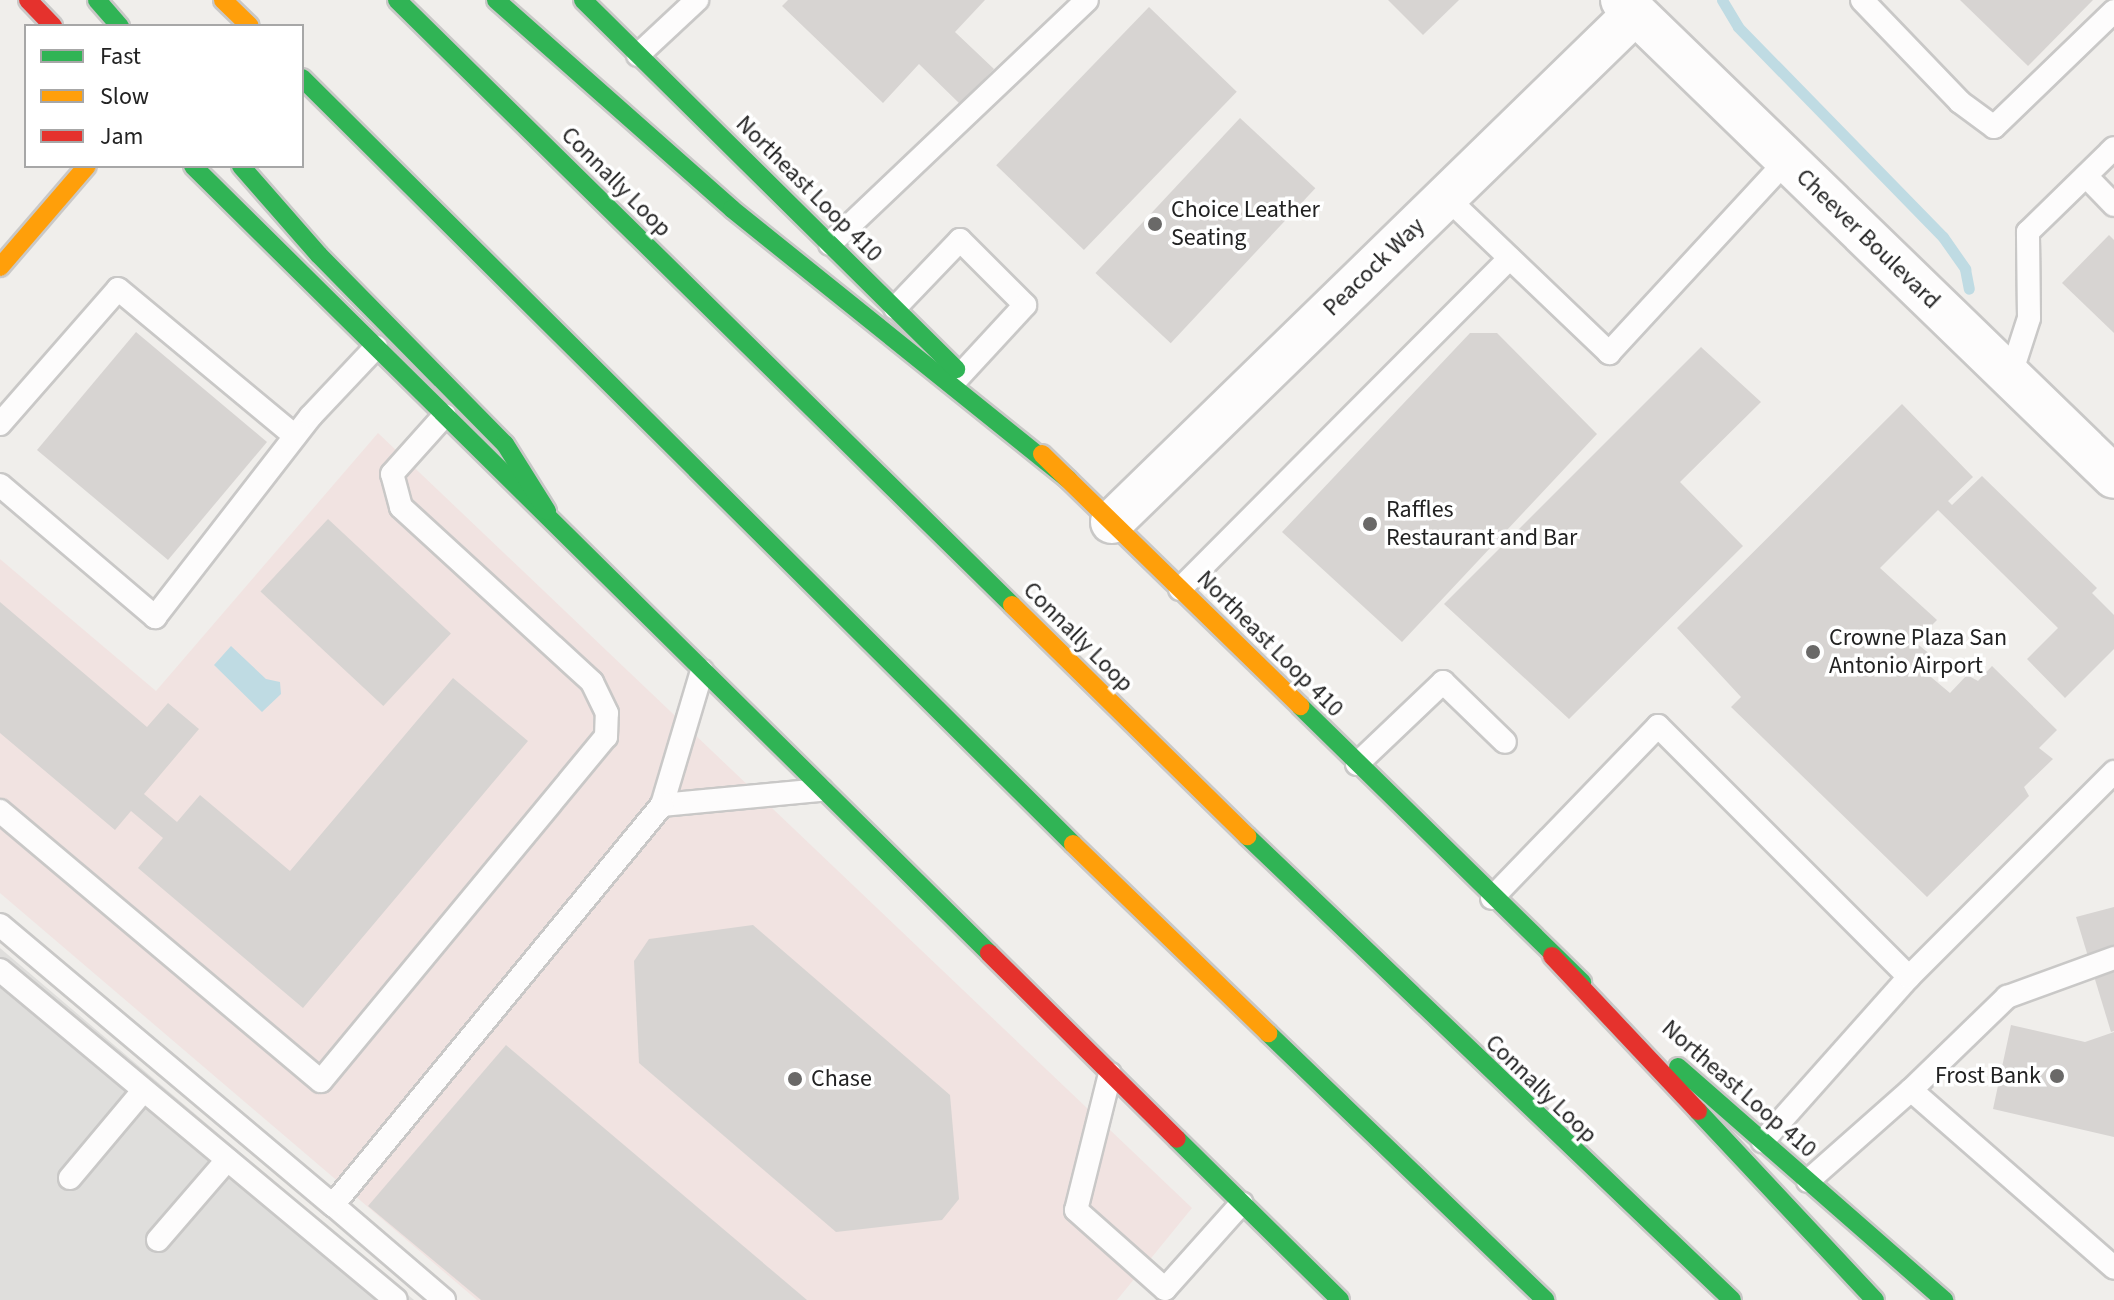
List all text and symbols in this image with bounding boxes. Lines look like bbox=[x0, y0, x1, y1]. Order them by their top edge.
legend bbox=[24, 24, 304, 168]
text: Fast bbox=[100, 39, 141, 74]
text: Slow bbox=[100, 79, 149, 114]
street label: Northeast Loop 410 bbox=[730, 110, 888, 268]
text: Jam bbox=[100, 119, 144, 154]
street label: Connally Loop bbox=[555, 121, 677, 243]
street label: Cheever Boulevard bbox=[1790, 163, 1946, 315]
place label: Choice Leather Seating bbox=[1171, 196, 1320, 252]
street label: Peacock Way bbox=[1317, 212, 1431, 322]
marker: Choice Leather Seating bbox=[1146, 215, 1164, 233]
place label: Raffles Restaurant and Bar bbox=[1386, 496, 1577, 552]
marker: Raffles Restaurant and Bar bbox=[1361, 515, 1379, 533]
street label: Northeast Loop 410 bbox=[1191, 565, 1349, 723]
street label: Connally Loop bbox=[1017, 576, 1139, 698]
place label: Crowne Plaza San Antonio Airport bbox=[1829, 624, 2007, 680]
marker: Crowne Plaza San Antonio Airport bbox=[1804, 643, 1822, 661]
street label: Northeast Loop 410 bbox=[1656, 1014, 1822, 1164]
street label: Connally Loop bbox=[1479, 1029, 1603, 1149]
place label: Frost Bank bbox=[1935, 1062, 2041, 1090]
place label: Chase bbox=[811, 1065, 872, 1093]
marker: Frost Bank bbox=[2048, 1067, 2066, 1085]
marker: Chase bbox=[786, 1070, 804, 1088]

